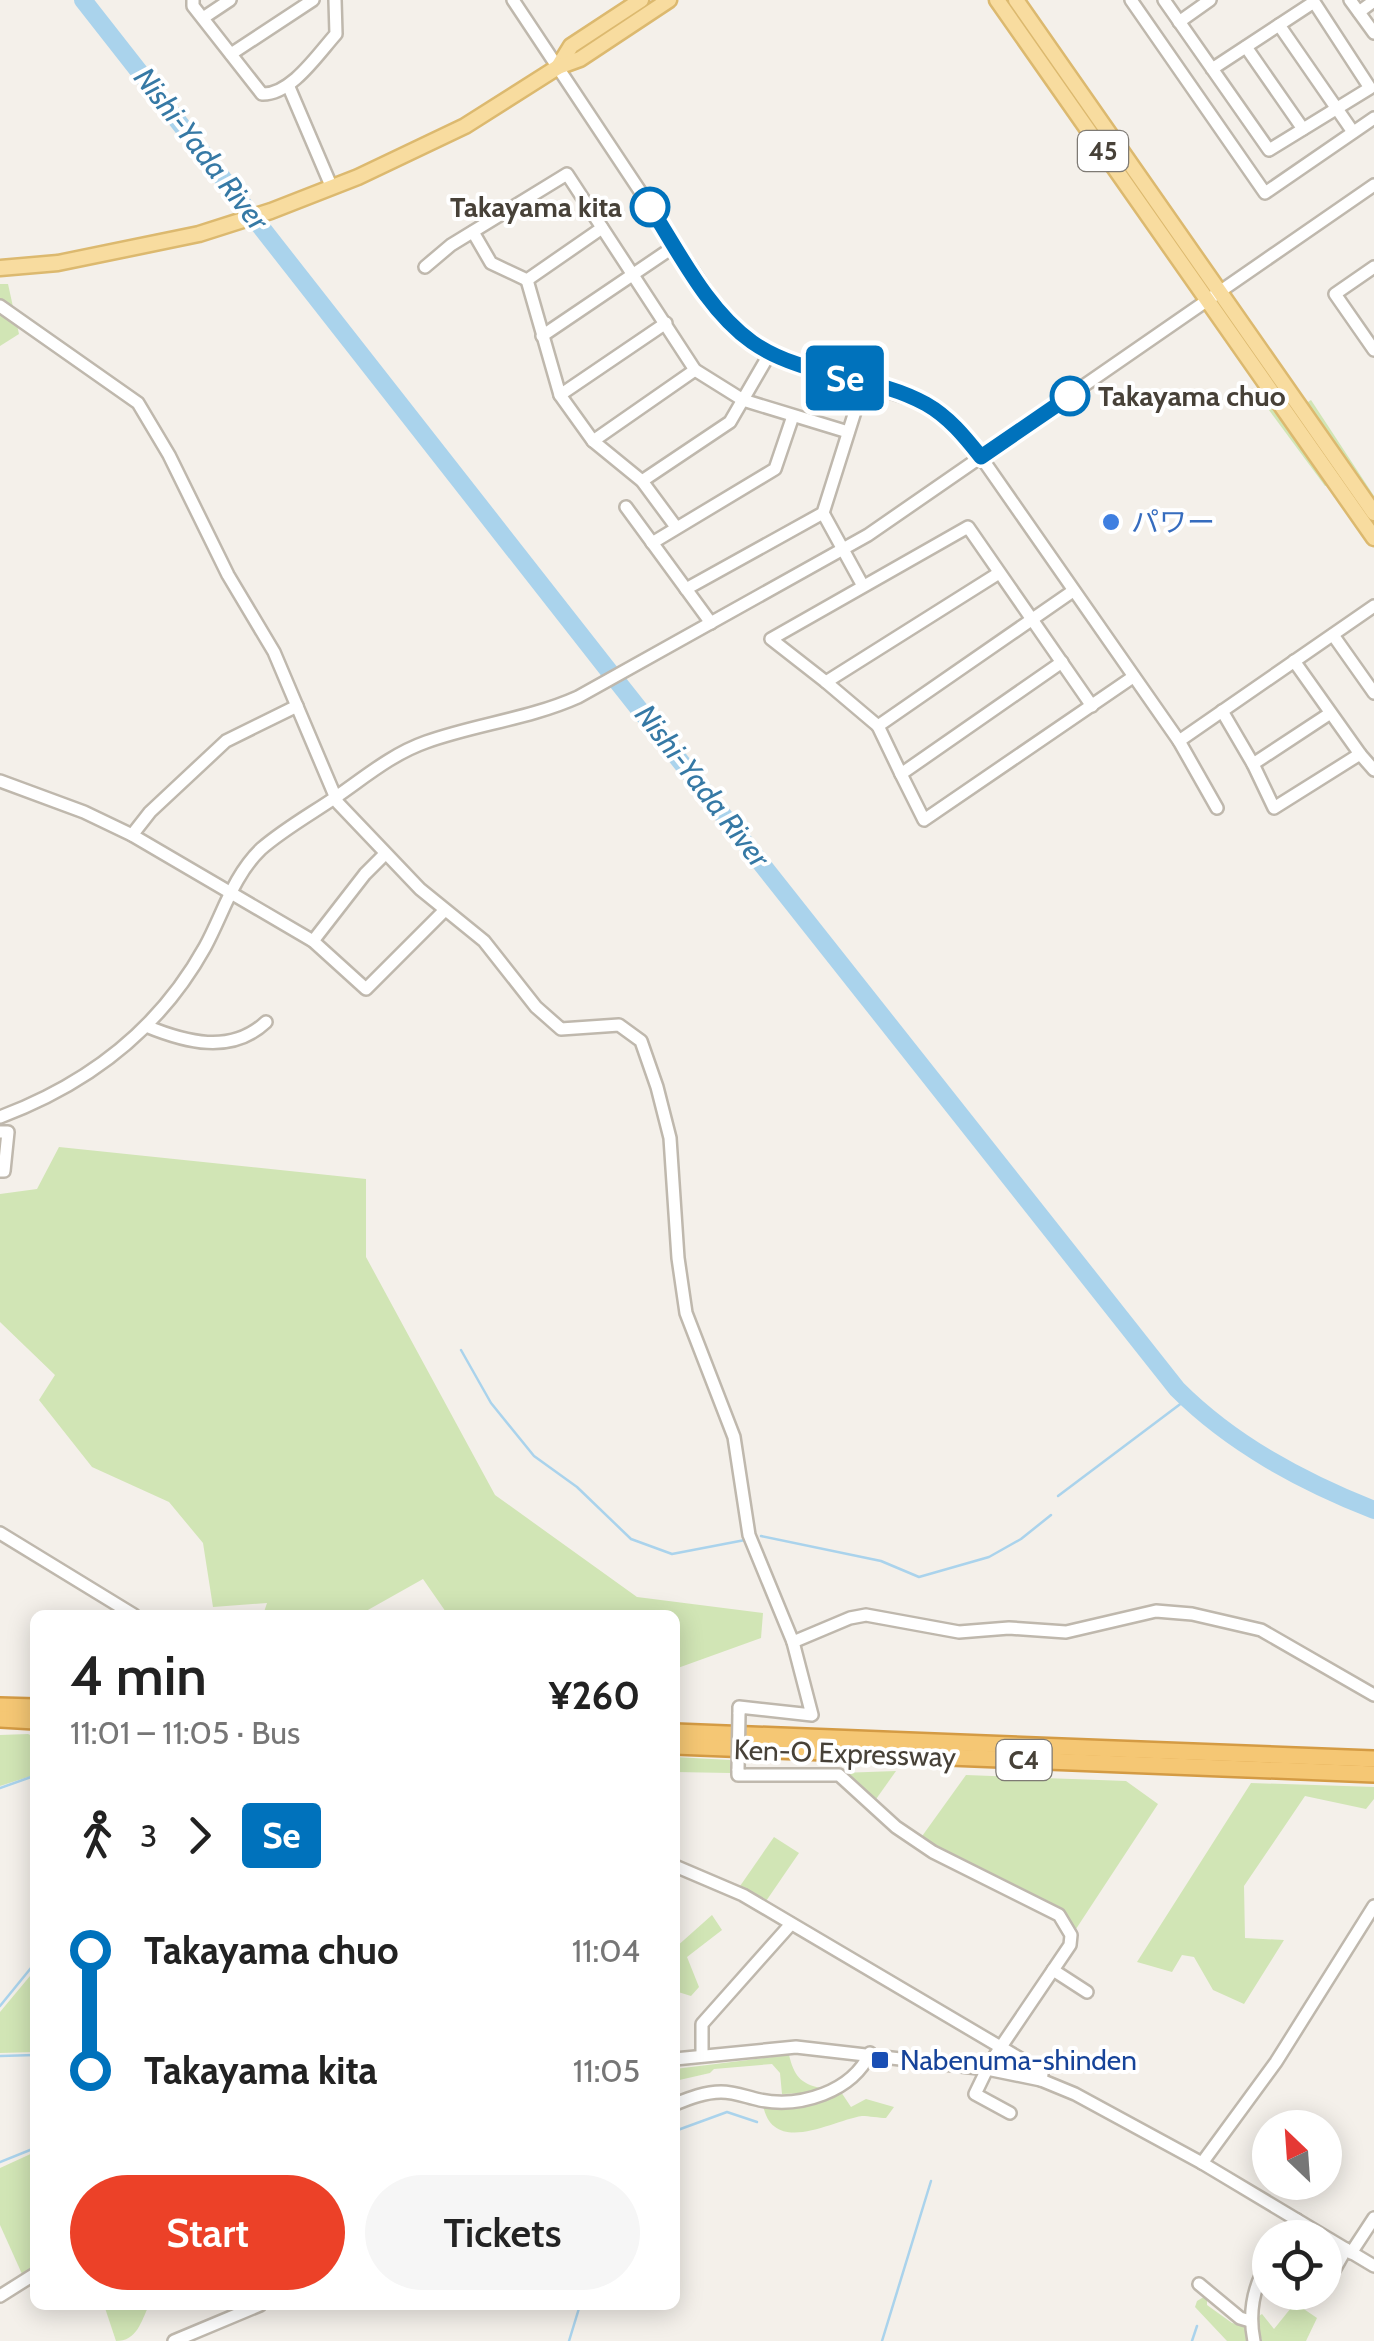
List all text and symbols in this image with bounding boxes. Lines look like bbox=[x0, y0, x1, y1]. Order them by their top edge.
water label: Nishi-Yada River bbox=[126, 60, 278, 239]
road number: 45 bbox=[1078, 131, 1128, 171]
marker: Takayama kita bbox=[631, 188, 669, 226]
place label: Takayama kita bbox=[450, 190, 622, 224]
line badge: Se bbox=[800, 346, 890, 410]
text: Se bbox=[826, 357, 864, 400]
marker: Takayama chuo bbox=[1051, 377, 1089, 415]
place label: Takayama chuo bbox=[1098, 379, 1286, 413]
place label: パワー bbox=[1131, 505, 1215, 539]
marker: パワー bbox=[1100, 511, 1122, 533]
water label: Nishi-Yada River bbox=[627, 697, 779, 876]
text: 4 min bbox=[70, 1642, 207, 1709]
text: ¥260 bbox=[549, 1672, 640, 1719]
text: 11:01 – 11:05 · Bus bbox=[70, 1713, 300, 1752]
street label: Ken-O Expressway bbox=[733, 1732, 957, 1774]
road number: C4 bbox=[996, 1740, 1052, 1780]
icon: walk bbox=[70, 1808, 125, 1863]
icon: forward bbox=[172, 1808, 227, 1863]
text: Se bbox=[262, 1814, 301, 1857]
text: 3 bbox=[140, 1816, 157, 1855]
text: Takayama chuo bbox=[144, 1927, 399, 1974]
text: 11:04 bbox=[572, 1931, 640, 1970]
place label: Nabenuma-shinden bbox=[900, 2043, 1137, 2077]
text: Takayama kita bbox=[144, 2047, 377, 2094]
marker: Nabenuma-shinden bbox=[869, 2049, 891, 2071]
text: 11:05 bbox=[573, 2051, 640, 2090]
north arrow bbox=[1252, 2110, 1342, 2200]
map controls bbox=[1252, 2110, 1342, 2310]
button: Start bbox=[70, 2175, 345, 2290]
button: Tickets bbox=[365, 2175, 640, 2290]
button: locate bbox=[1252, 2220, 1342, 2310]

